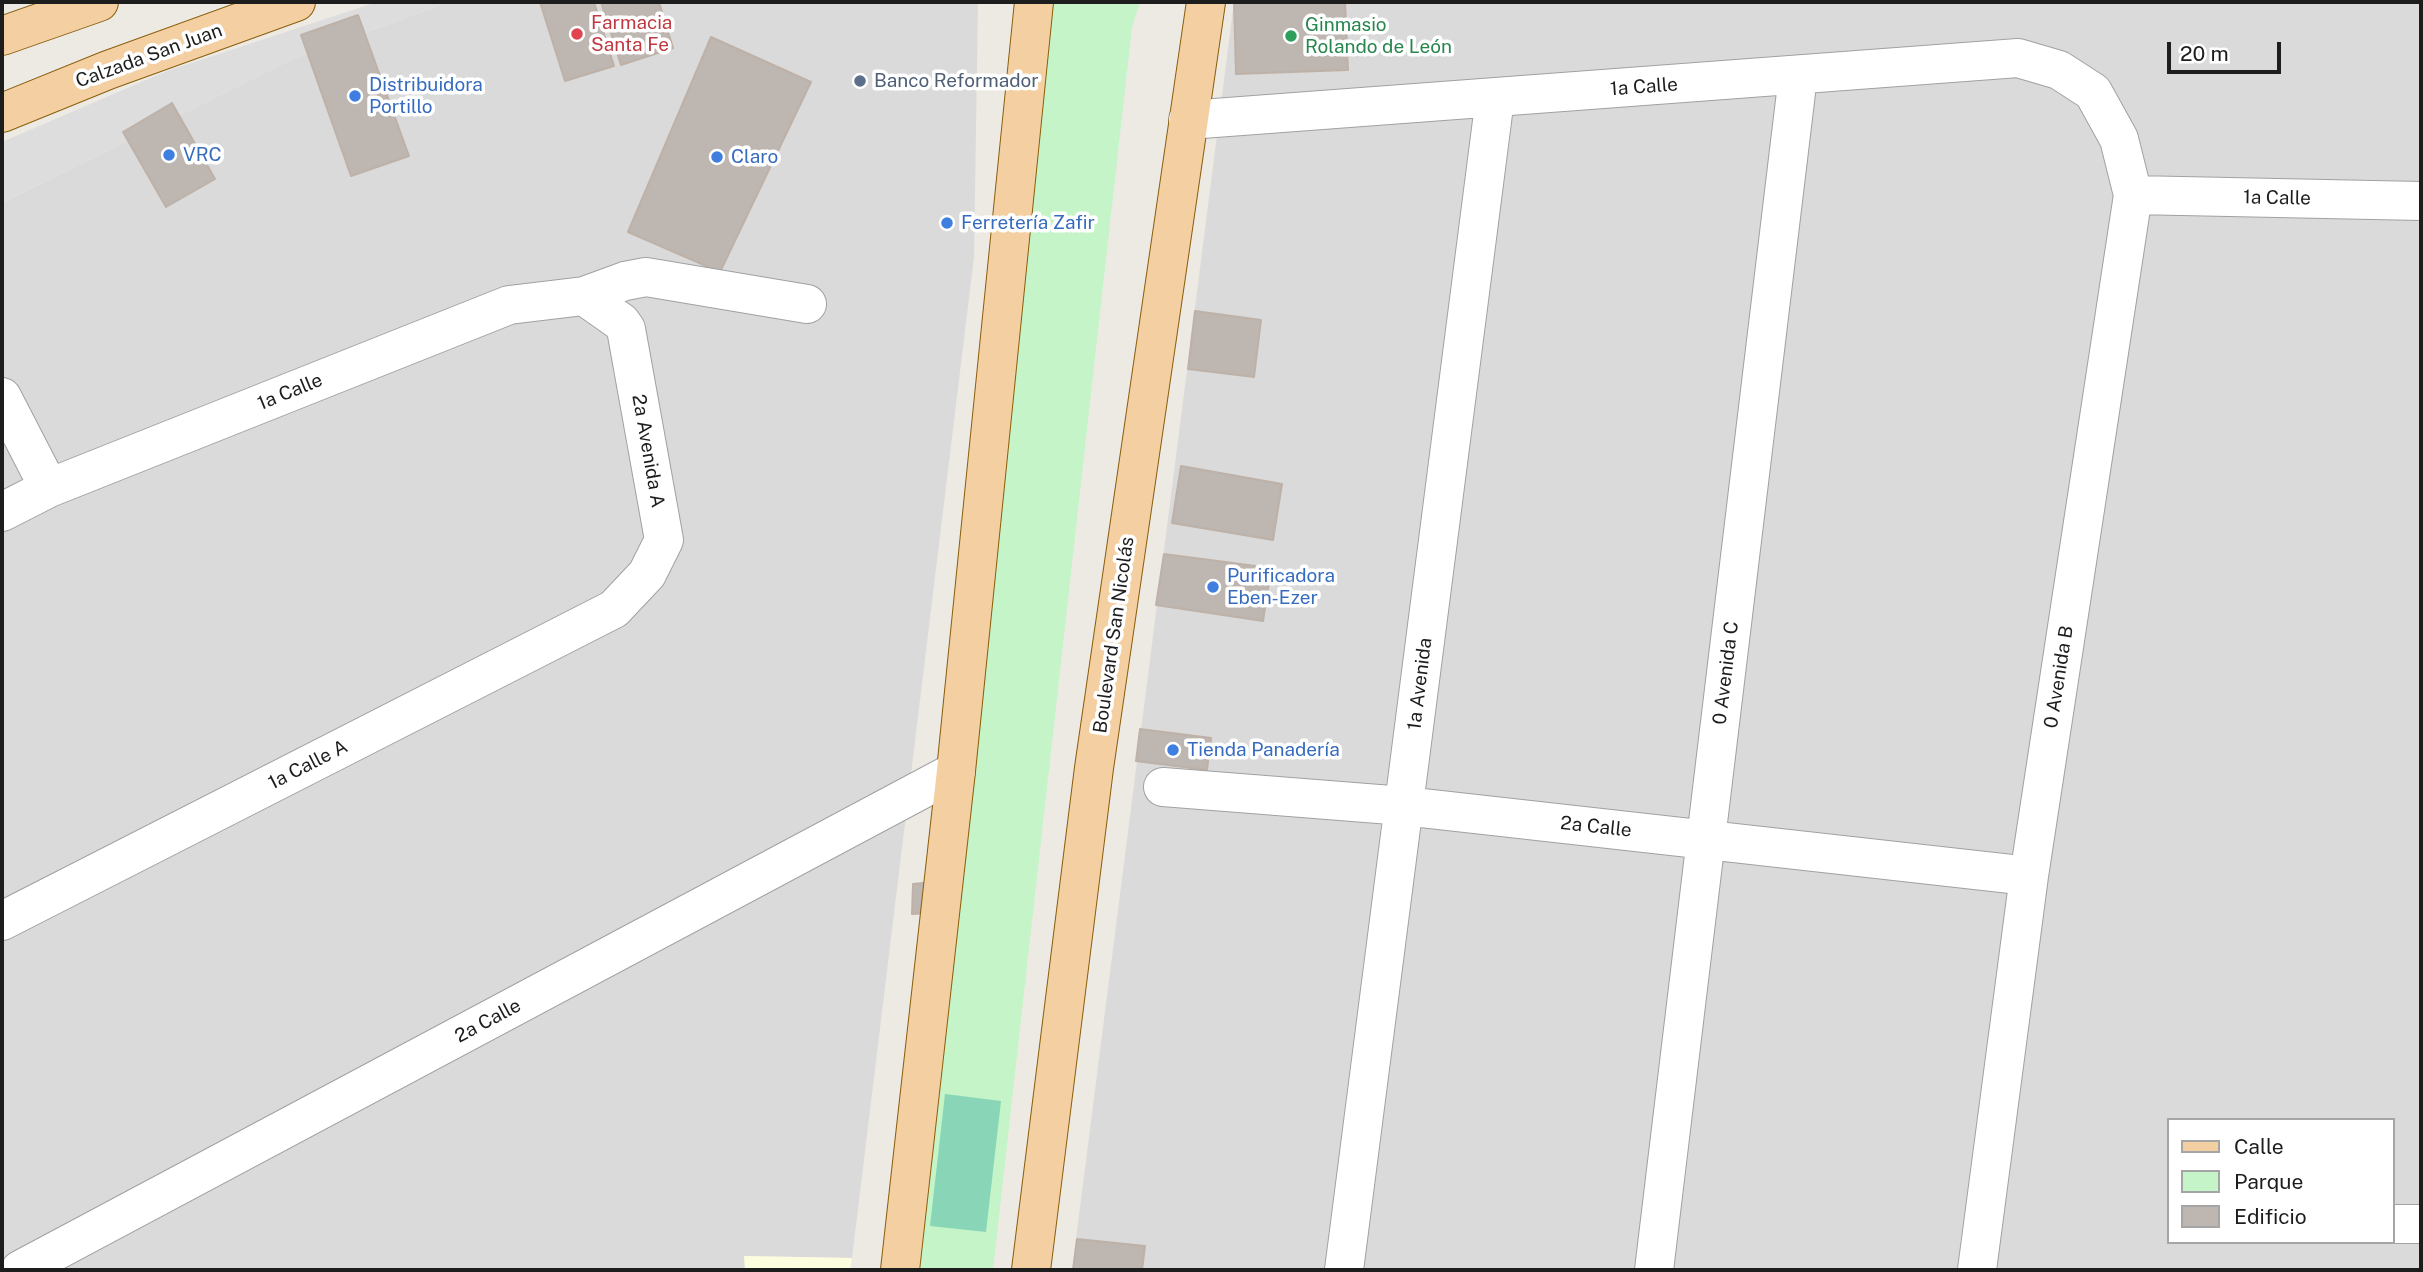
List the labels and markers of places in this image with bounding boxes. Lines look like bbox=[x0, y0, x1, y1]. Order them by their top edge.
place label: Farmacia Santa Fe bbox=[591, 12, 672, 56]
place label: Ginmasio Rolando de León bbox=[1305, 14, 1452, 58]
marker: Farmacia Santa Fe bbox=[569, 26, 585, 42]
marker: Ginmasio Rolando de León bbox=[1283, 28, 1299, 44]
place label: Banco Reformador bbox=[874, 70, 1039, 92]
marker: Banco Reformador bbox=[852, 73, 868, 89]
place label: Distribuidora Portillo bbox=[369, 74, 483, 118]
marker: Distribuidora Portillo bbox=[347, 88, 363, 104]
place label: VRC bbox=[183, 144, 222, 166]
place label: Claro bbox=[731, 146, 778, 168]
marker: VRC bbox=[161, 147, 177, 163]
marker: Claro bbox=[709, 149, 725, 165]
place label: Ferretería Zafir bbox=[961, 212, 1095, 234]
marker: Ferretería Zafir bbox=[939, 215, 955, 231]
place label: Purificadora Eben-Ezer bbox=[1227, 565, 1335, 609]
marker: Purificadora Eben-Ezer bbox=[1205, 579, 1221, 595]
place label: Tienda Panadería bbox=[1187, 739, 1340, 761]
marker: Tienda Panadería bbox=[1165, 742, 1181, 758]

